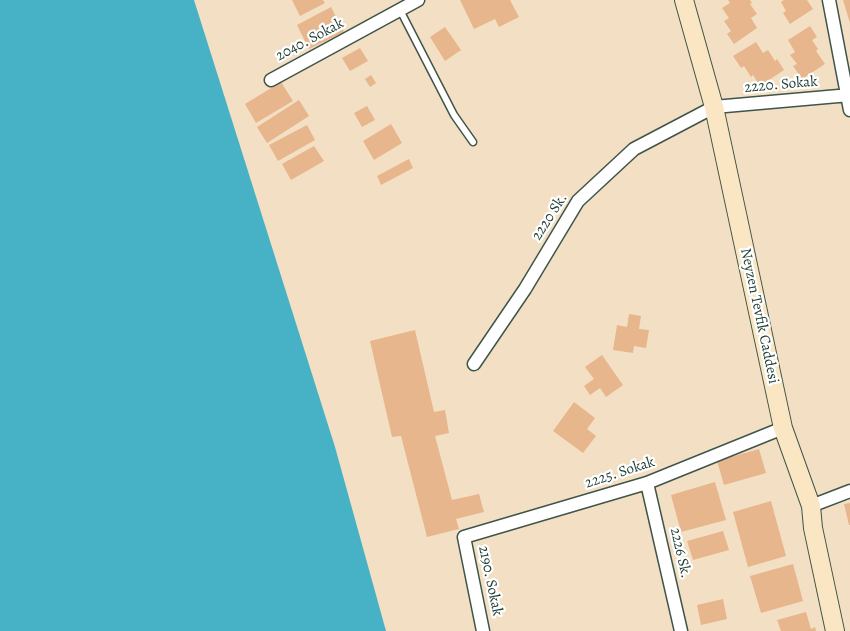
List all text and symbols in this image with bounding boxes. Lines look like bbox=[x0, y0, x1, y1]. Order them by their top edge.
street label: 2040. Sokak bbox=[273, 15, 347, 65]
street label: 2220. Sokak bbox=[744, 73, 818, 97]
street label: 2220 Sk. bbox=[528, 190, 572, 244]
street label: Neyzen Tevfik Caddesi bbox=[736, 247, 782, 385]
street label: 2225. Sokak bbox=[583, 453, 657, 493]
street label: 2226 Sk. bbox=[665, 526, 695, 580]
street label: 2190. Sokak bbox=[474, 544, 506, 618]

